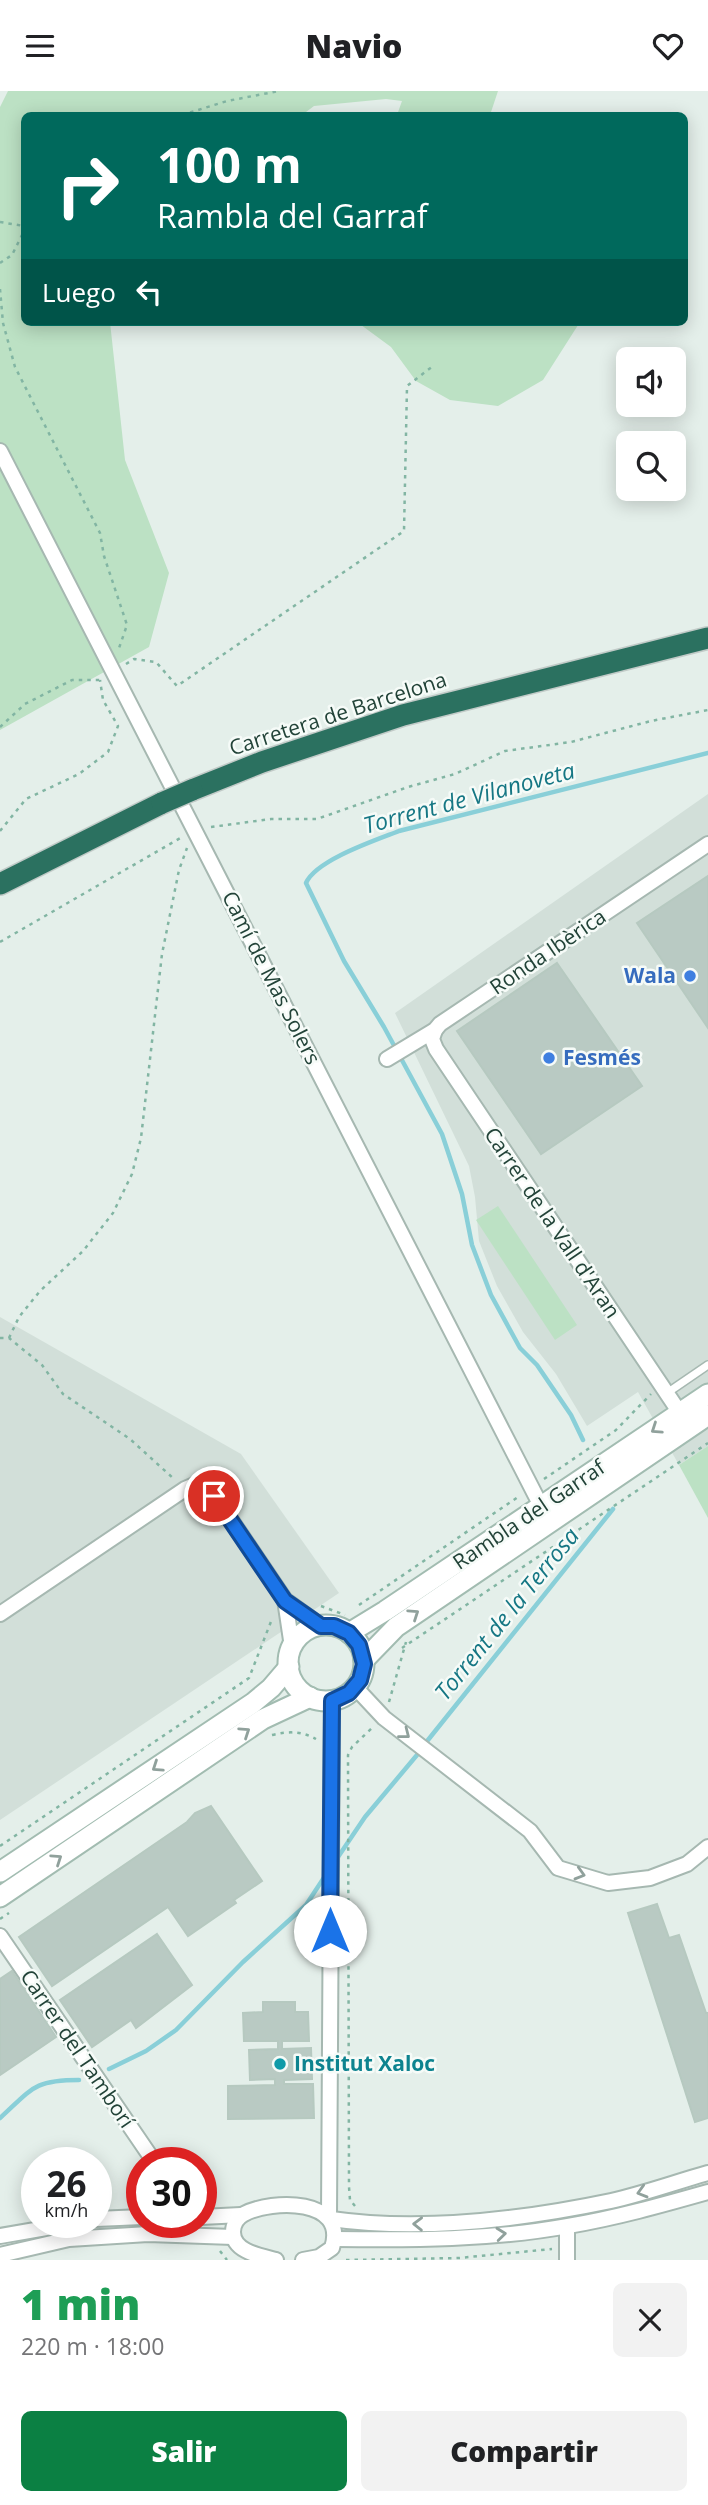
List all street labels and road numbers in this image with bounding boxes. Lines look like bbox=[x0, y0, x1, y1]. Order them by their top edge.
street label: Carretera de Barcelona bbox=[225, 665, 450, 761]
street label: Camí de Mas Solers bbox=[216, 886, 328, 1069]
street label: Ronda Ibèrica bbox=[484, 902, 611, 1000]
street label: Carrer de la Vall d'Aran bbox=[478, 1122, 627, 1323]
street label: Rambla del Garraf bbox=[447, 1452, 611, 1575]
street label: Carrer del Tamborí bbox=[14, 1964, 142, 2134]

